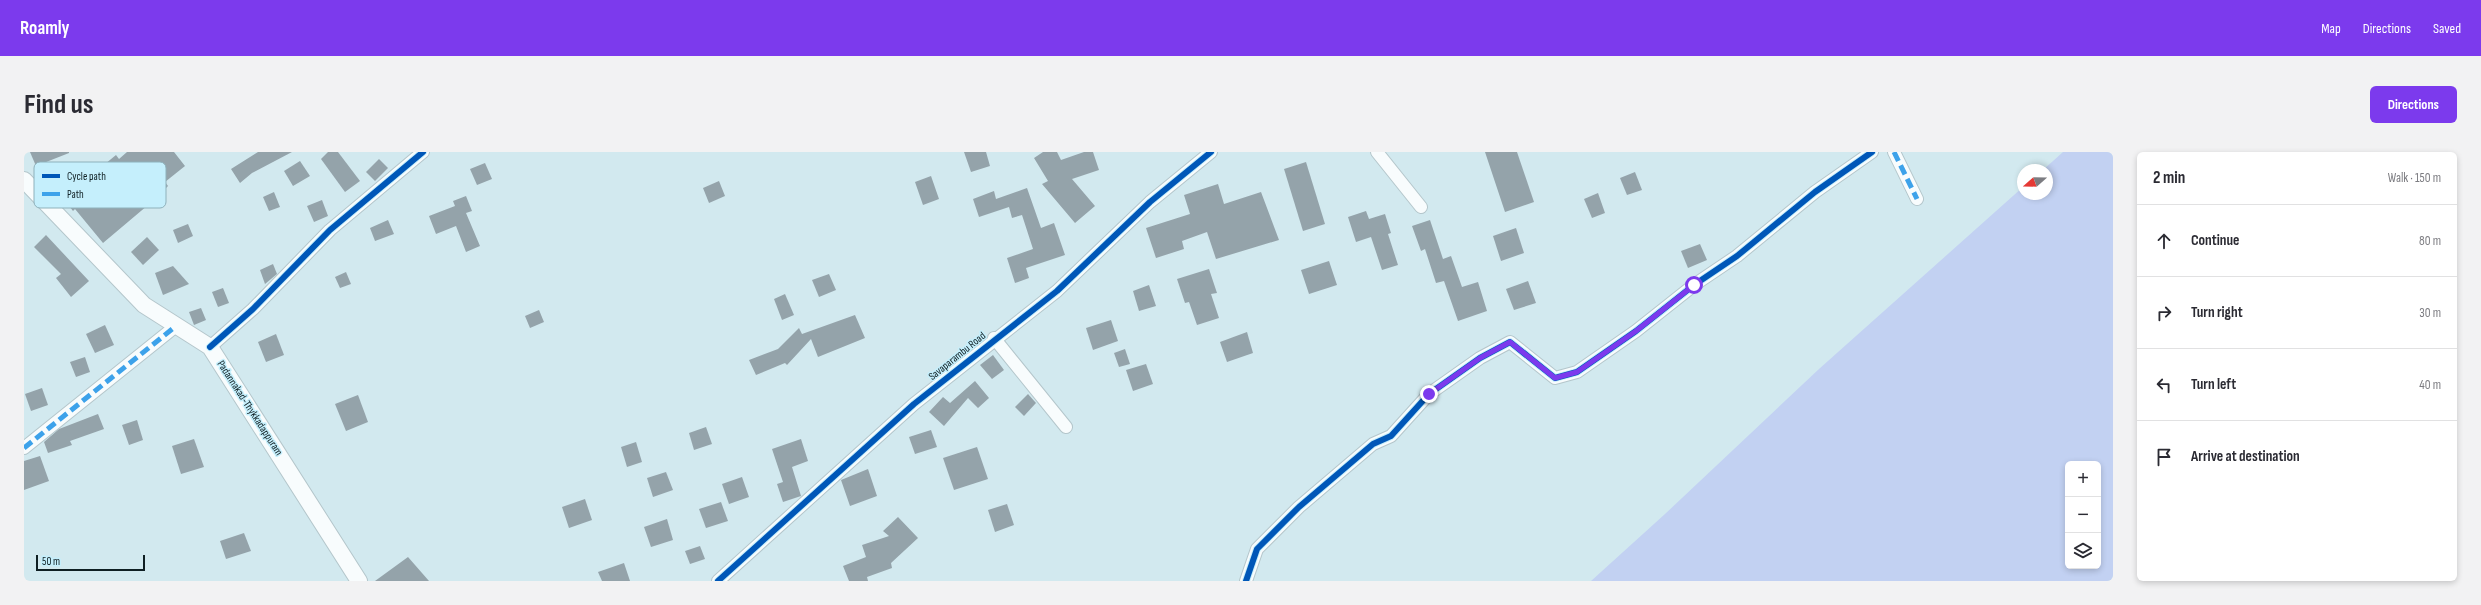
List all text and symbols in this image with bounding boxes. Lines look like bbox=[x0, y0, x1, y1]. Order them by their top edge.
text: Roamly bbox=[20, 17, 70, 40]
text: Map bbox=[2321, 20, 2341, 37]
text: Directions bbox=[2363, 20, 2411, 37]
text: Saved bbox=[2433, 20, 2461, 37]
button: Directions bbox=[2370, 86, 2457, 123]
text: Find us bbox=[24, 88, 93, 121]
legend bbox=[34, 162, 166, 208]
north arrow bbox=[2017, 164, 2053, 200]
text: 2 min bbox=[2153, 168, 2185, 188]
text: Cycle path bbox=[67, 170, 106, 183]
text: Walk · 150 m bbox=[2388, 170, 2441, 186]
text: Path bbox=[67, 188, 84, 201]
icon: ahead bbox=[2153, 230, 2175, 252]
text: Continue bbox=[2191, 231, 2240, 250]
text: 80 m bbox=[2419, 233, 2441, 249]
route start bbox=[1685, 276, 1703, 294]
icon: right bbox=[2153, 302, 2175, 324]
text: Turn right bbox=[2191, 303, 2243, 322]
text: 30 m bbox=[2419, 305, 2441, 321]
street label: Savaparambu Road bbox=[926, 329, 988, 383]
street label: Padannakad-Thykkadappuram bbox=[214, 358, 286, 458]
icon: left bbox=[2153, 374, 2175, 396]
text: Turn left bbox=[2191, 375, 2236, 394]
text: 40 m bbox=[2419, 377, 2441, 393]
route end bbox=[1420, 385, 1438, 403]
icon: arrive bbox=[2153, 446, 2175, 468]
text: Arrive at destination bbox=[2191, 447, 2300, 466]
map controls bbox=[2065, 461, 2101, 569]
button: + bbox=[2065, 461, 2101, 497]
button: − bbox=[2065, 497, 2101, 533]
button: layers bbox=[2065, 533, 2101, 569]
scale bar bbox=[36, 553, 145, 572]
text: 50 m bbox=[42, 555, 60, 568]

